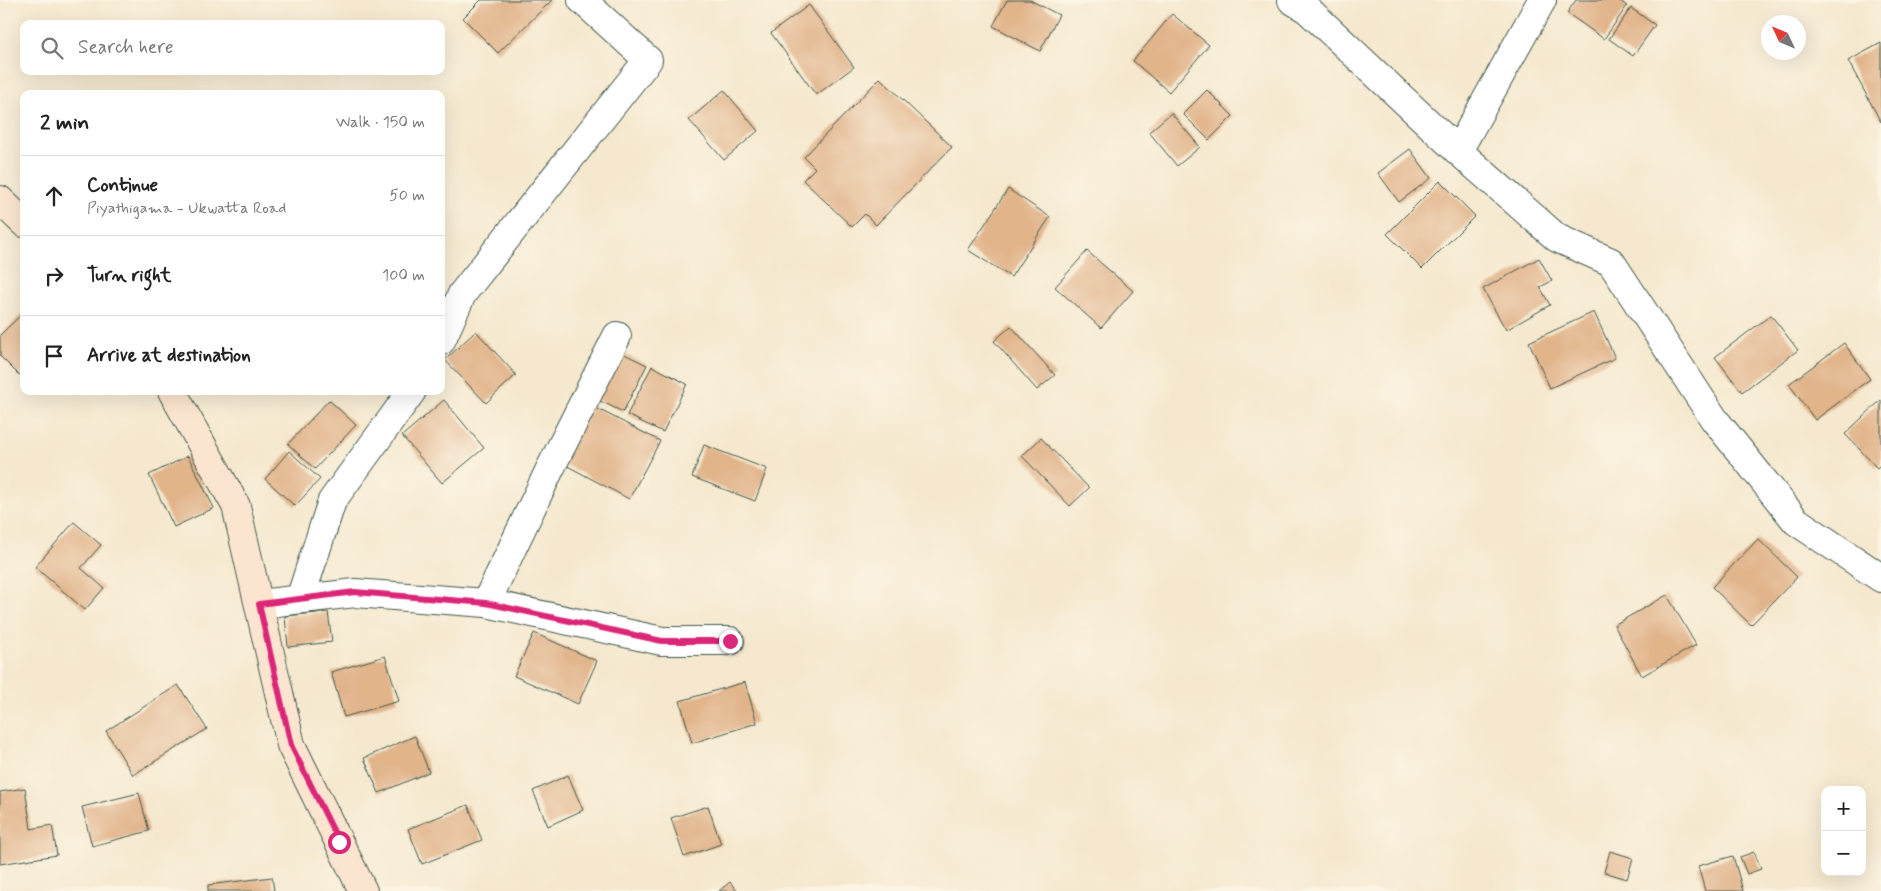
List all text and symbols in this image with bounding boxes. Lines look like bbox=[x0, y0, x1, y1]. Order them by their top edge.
north arrow bbox=[1761, 15, 1806, 60]
search box bbox=[20, 20, 445, 75]
icon: search bbox=[38, 34, 66, 62]
text: Search here bbox=[78, 35, 174, 60]
text: 2 min bbox=[40, 109, 89, 137]
text: Walk · 150 m bbox=[336, 112, 425, 133]
text: Continue bbox=[87, 173, 158, 198]
icon: ahead bbox=[40, 182, 68, 210]
text: 50 m bbox=[389, 185, 425, 206]
text: Piyathigama - Ukwatta Road bbox=[87, 198, 286, 219]
icon: right bbox=[40, 262, 68, 290]
text: Turn right bbox=[87, 263, 171, 288]
text: 100 m bbox=[382, 265, 425, 286]
icon: arrive bbox=[40, 342, 68, 370]
text: Arrive at destination bbox=[87, 343, 251, 368]
route end bbox=[719, 630, 742, 653]
map controls bbox=[1821, 786, 1866, 876]
button: + bbox=[1821, 786, 1866, 831]
route start bbox=[328, 831, 351, 854]
button: − bbox=[1821, 831, 1866, 876]

